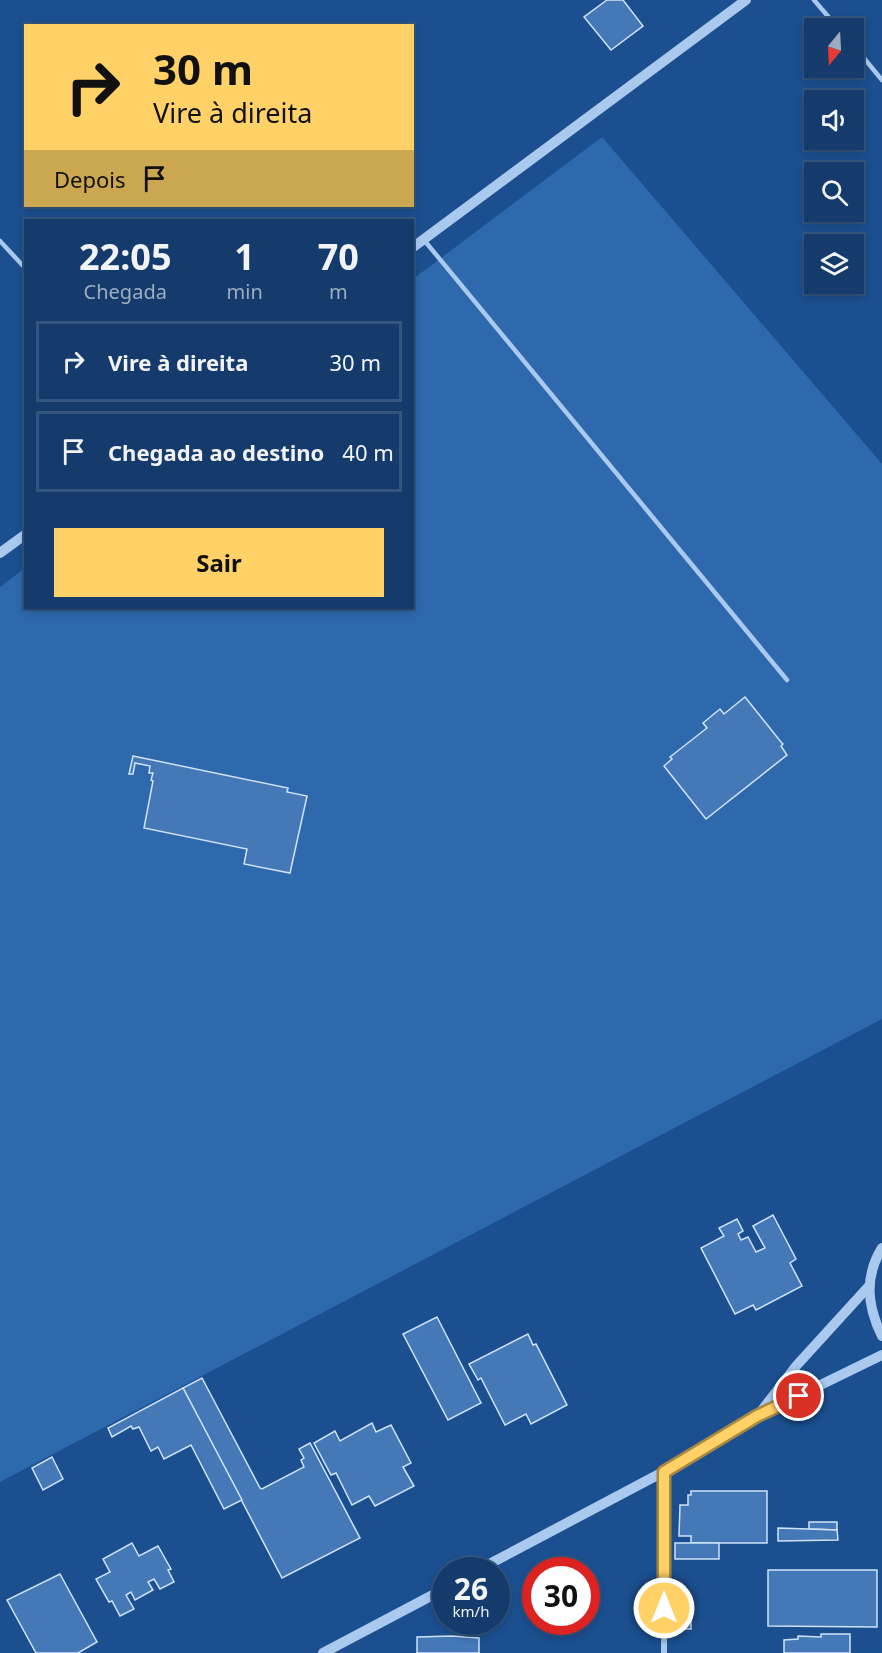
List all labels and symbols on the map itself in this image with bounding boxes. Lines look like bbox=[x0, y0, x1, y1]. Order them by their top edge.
north arrow bbox=[804, 18, 864, 78]
pin bbox=[773, 1370, 824, 1421]
speed limit sign: 30 bbox=[522, 1557, 600, 1635]
position arrow bbox=[632, 1576, 696, 1640]

